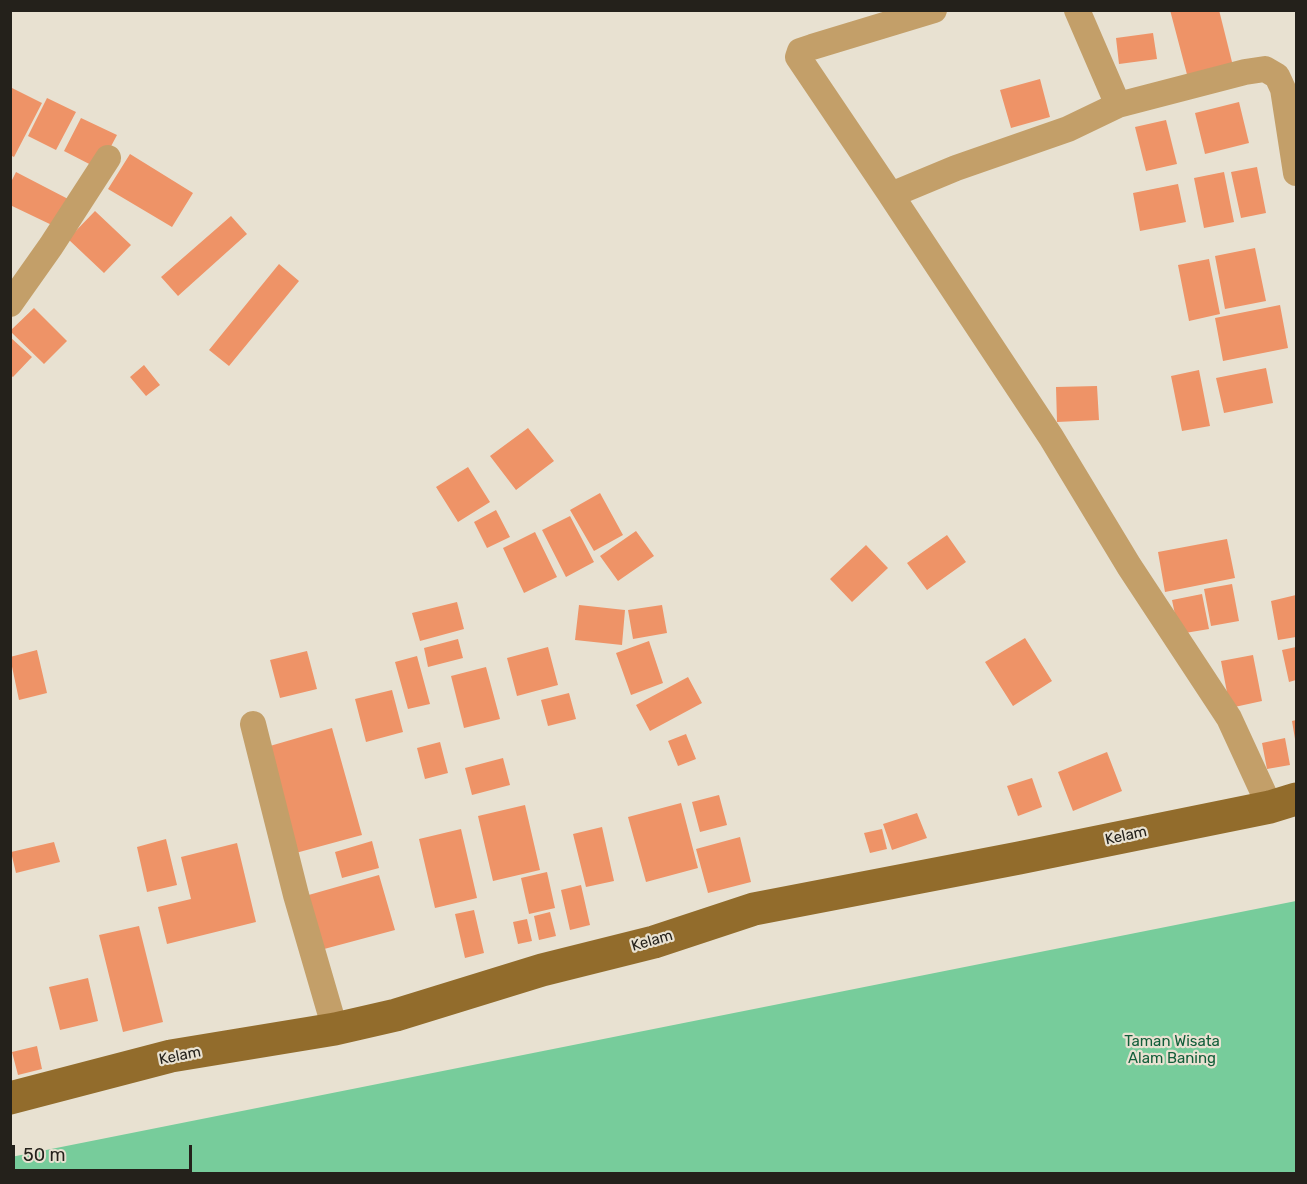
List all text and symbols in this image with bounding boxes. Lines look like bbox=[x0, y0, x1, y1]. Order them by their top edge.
street label: Kelam bbox=[1103, 823, 1149, 849]
street label: Kelam bbox=[629, 927, 675, 955]
park label: Taman Wisata Alam Baning bbox=[1124, 1033, 1220, 1068]
street label: Kelam bbox=[158, 1043, 202, 1069]
scale bar bbox=[15, 1133, 195, 1171]
text: 50 m bbox=[23, 1144, 66, 1166]

